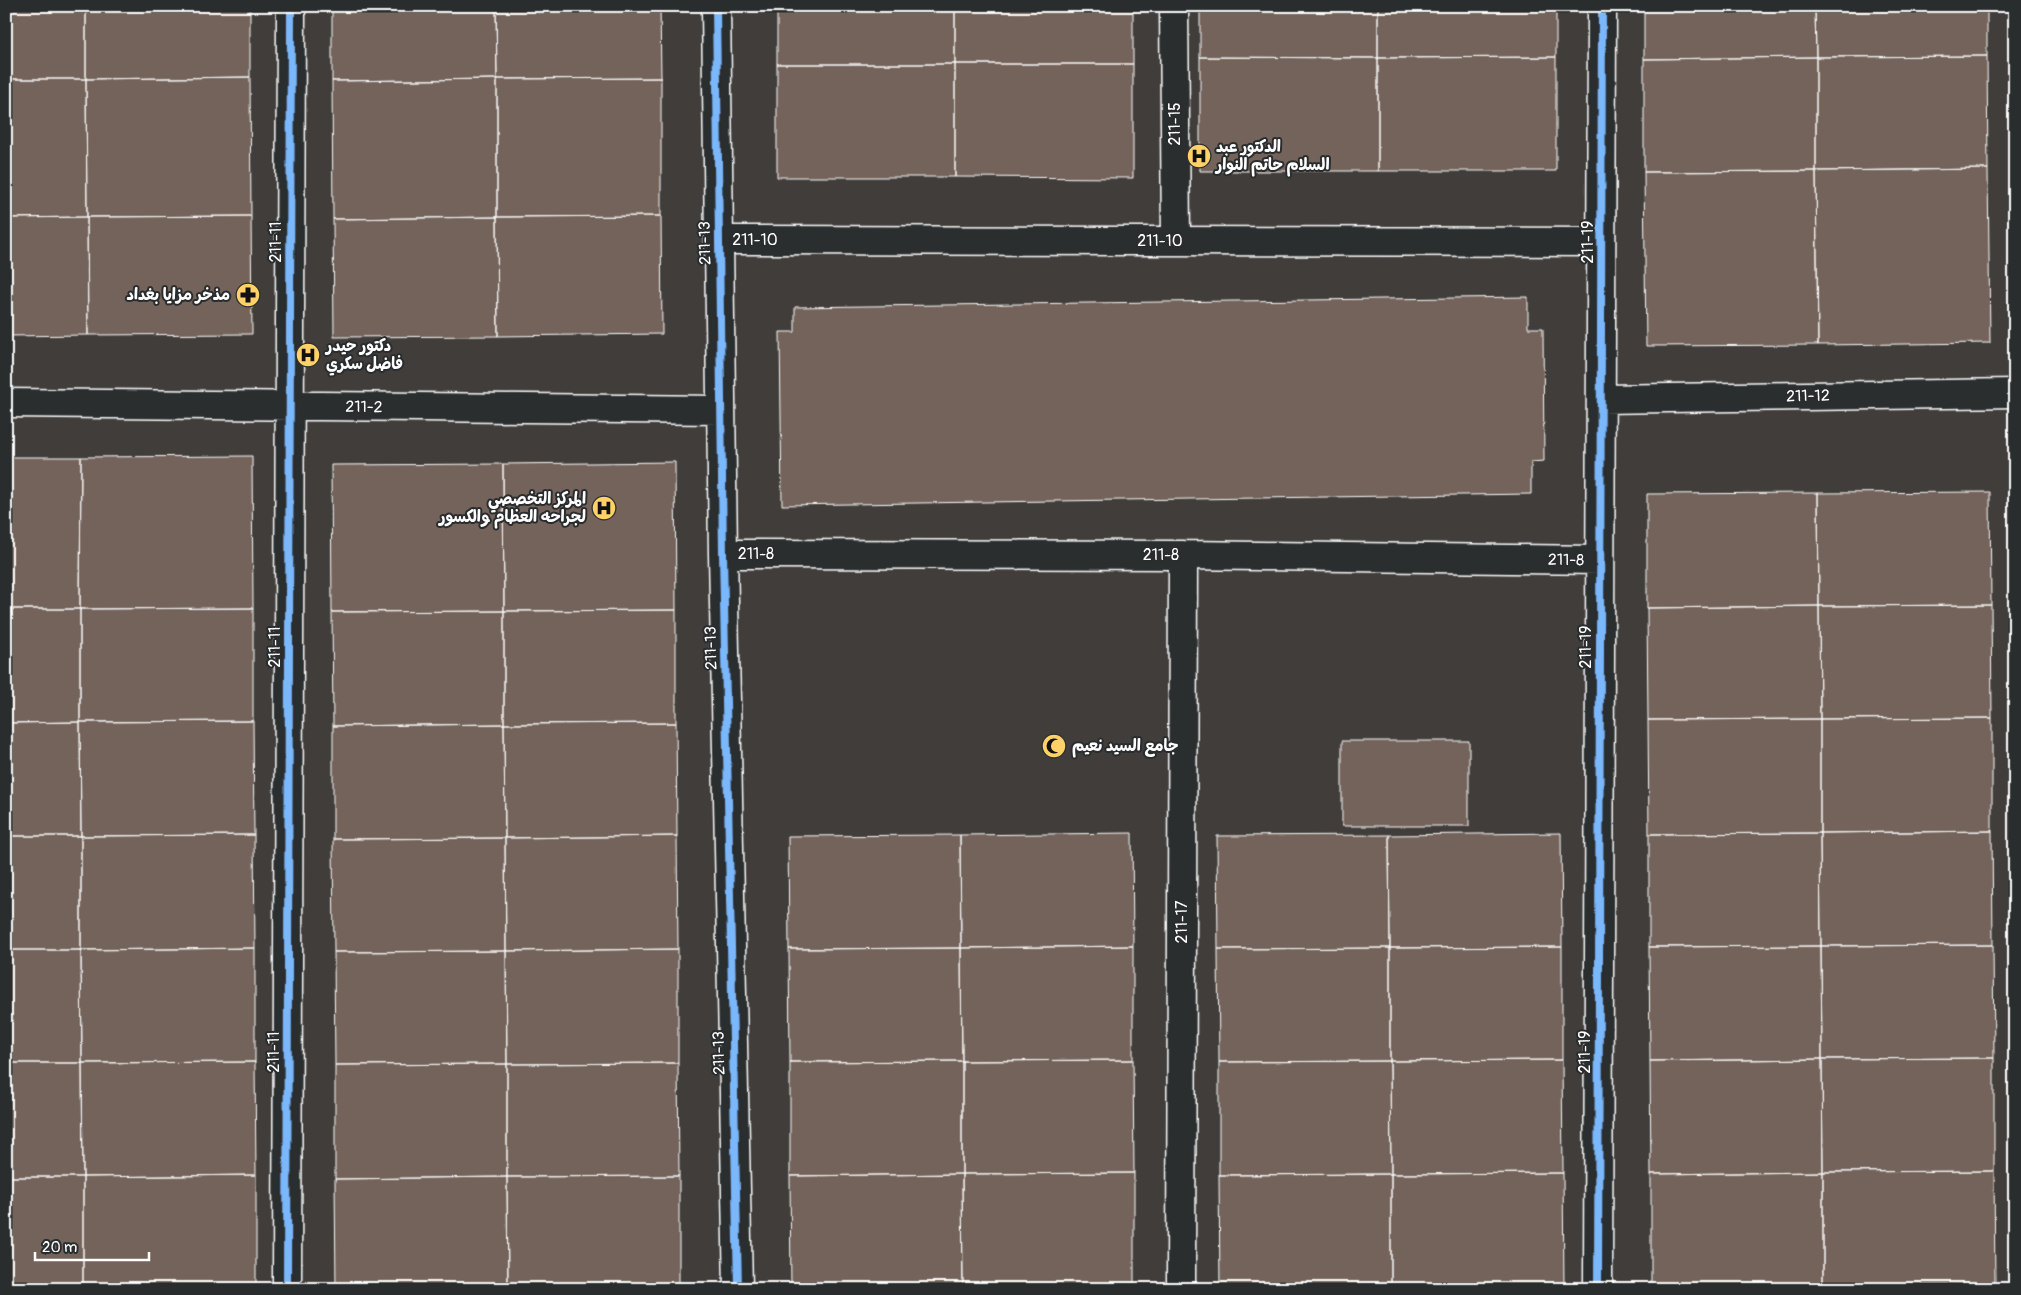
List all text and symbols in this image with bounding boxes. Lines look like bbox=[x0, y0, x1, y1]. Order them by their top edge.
street label: 211-15 bbox=[1165, 102, 1185, 146]
place label: الدكتور عبد السلام حاتم النوار bbox=[1214, 137, 1330, 177]
hospital icon: الدكتور عبد السلام حاتم النوار bbox=[1186, 143, 1212, 169]
street label: 211-13 bbox=[695, 221, 715, 265]
street label: 211-19 bbox=[1578, 221, 1598, 263]
street label: 211-11 bbox=[266, 222, 286, 262]
street label: 211-10 bbox=[732, 230, 778, 250]
street label: 211-10 bbox=[1137, 231, 1183, 251]
pharmacy icon: مذخر مزايا بغداد bbox=[235, 282, 261, 308]
place label: مذخر مزايا بغداد bbox=[127, 285, 230, 305]
place label: دكتور حيدر فاضل سكري bbox=[324, 336, 403, 376]
hospital icon: دكتور حيدر فاضل سكري bbox=[295, 342, 321, 368]
street label: 211-12 bbox=[1786, 386, 1830, 406]
street label: 211-2 bbox=[345, 397, 383, 417]
place label: المركز التخصصي لجراحه العظام والكسور bbox=[437, 489, 586, 529]
hospital icon: المركز التخصصي لجراحه العظام والكسور bbox=[591, 495, 617, 521]
street label: 211-8 bbox=[738, 544, 774, 564]
street label: 211-8 bbox=[1143, 545, 1179, 565]
street label: 211-8 bbox=[1548, 550, 1584, 570]
street label: 211-13 bbox=[701, 626, 721, 670]
street label: 211-19 bbox=[1576, 626, 1596, 668]
street label: 211-11 bbox=[265, 627, 285, 667]
mosque icon: جامع السید نعیم bbox=[1041, 733, 1067, 759]
place label: جامع السید نعیم bbox=[1072, 736, 1178, 758]
street label: 211-17 bbox=[1172, 900, 1192, 944]
street label: 211-13 bbox=[709, 1031, 729, 1075]
street label: 211-19 bbox=[1575, 1031, 1595, 1073]
street label: 211-11 bbox=[264, 1032, 284, 1072]
scale bar bbox=[35, 1230, 149, 1262]
text: 20 m bbox=[42, 1238, 77, 1257]

